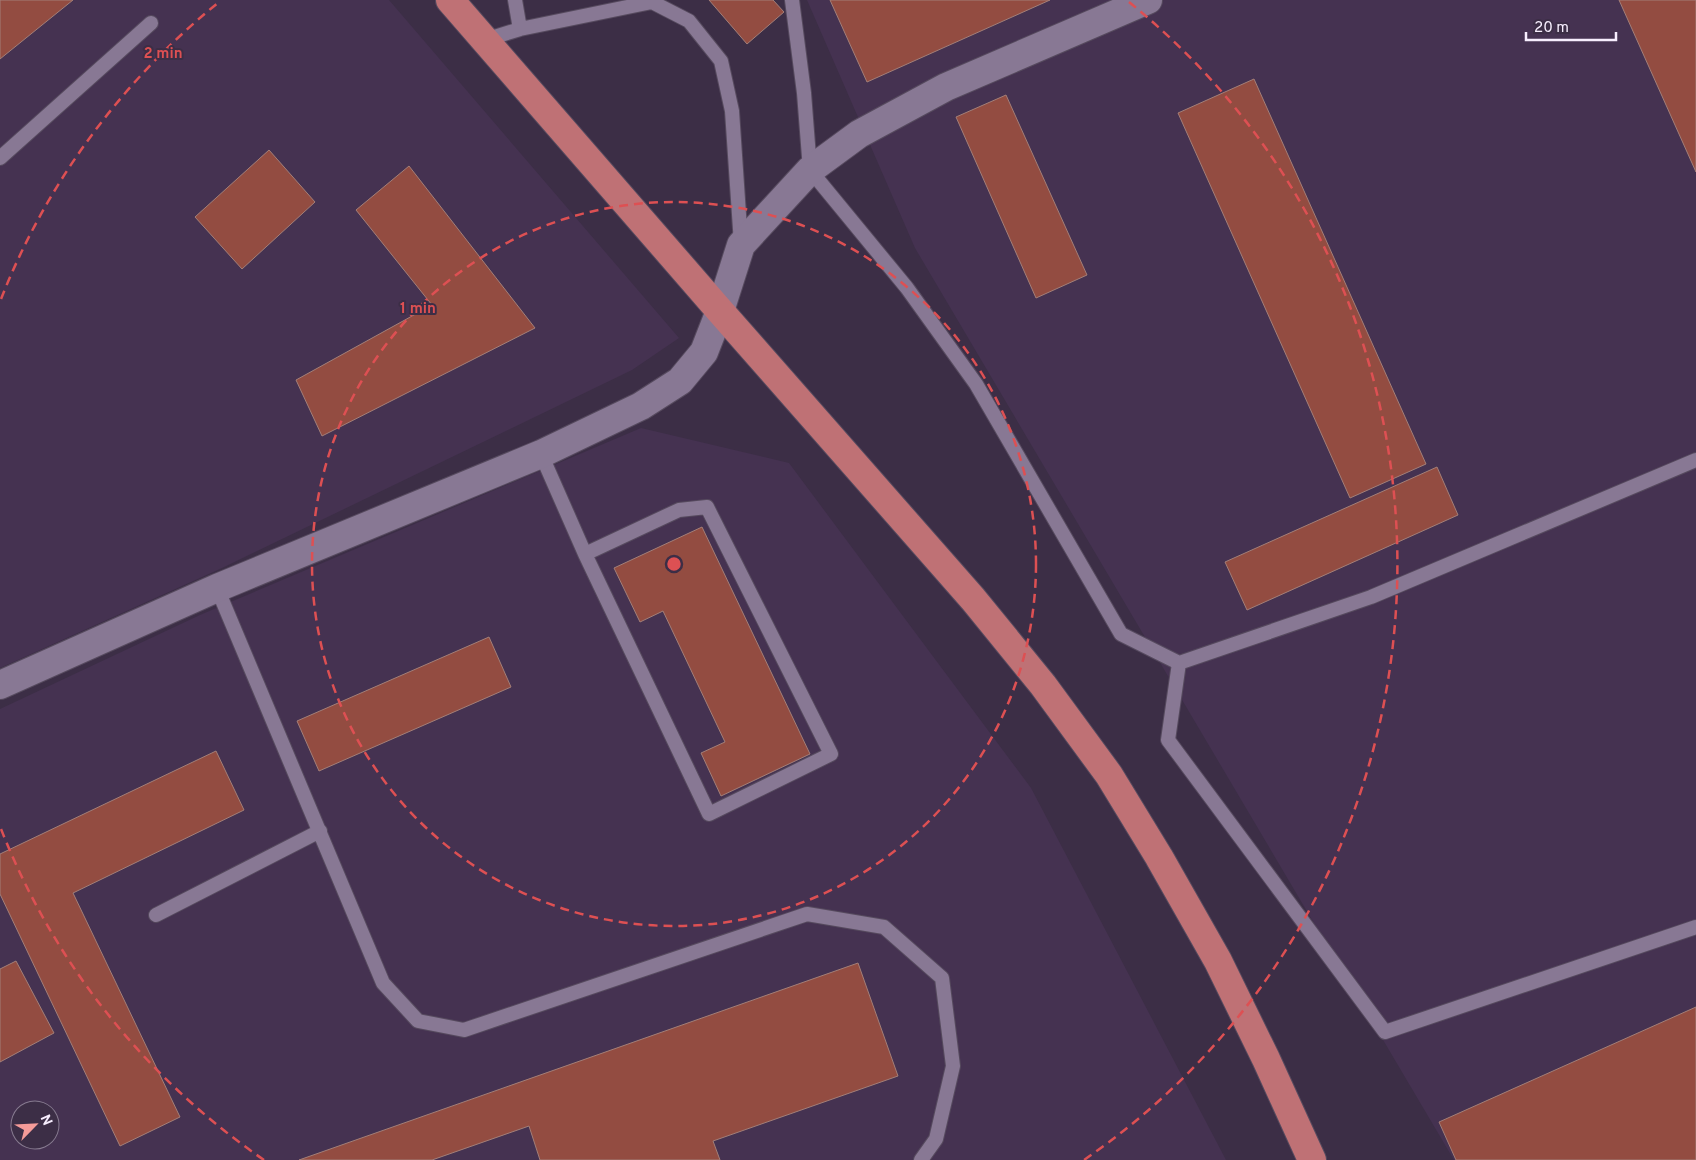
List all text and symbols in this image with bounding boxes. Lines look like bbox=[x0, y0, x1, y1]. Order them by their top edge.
scale bar bbox=[1526, 10, 1616, 42]
text: 20 m bbox=[1534, 19, 1569, 38]
text: 2 min bbox=[143, 45, 183, 64]
text: 1 min bbox=[400, 300, 436, 319]
centre of rings bbox=[665, 555, 683, 573]
north arrow bbox=[10, 1100, 60, 1150]
text: N bbox=[36, 1112, 55, 1128]

